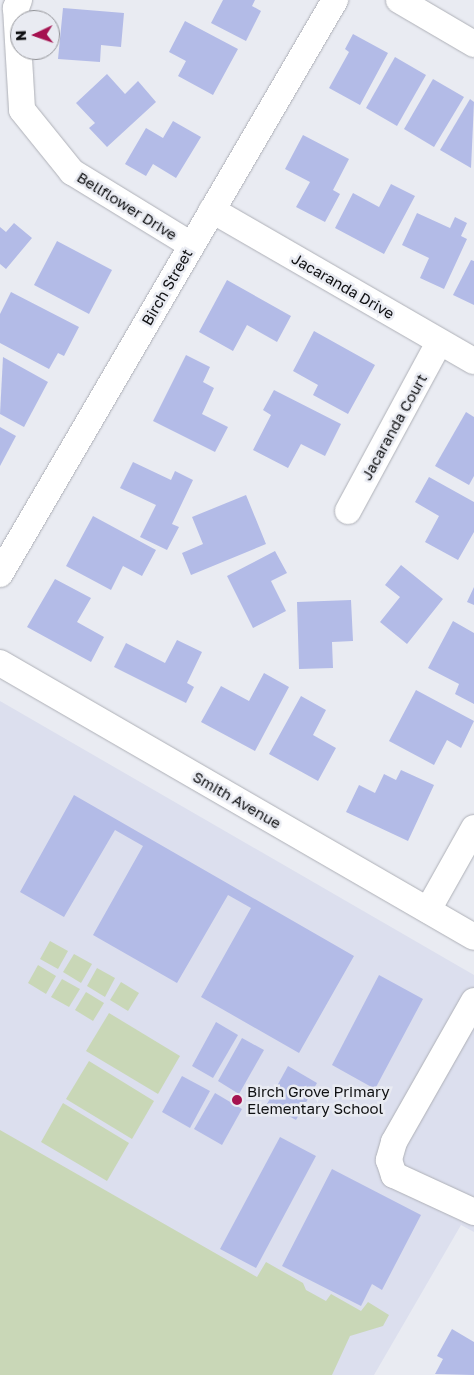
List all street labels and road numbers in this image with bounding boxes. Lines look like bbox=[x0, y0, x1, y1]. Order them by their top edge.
street label: Bellflower Drive bbox=[74, 168, 180, 244]
street label: Birch Street bbox=[138, 246, 196, 328]
street label: Jacaranda Drive bbox=[289, 249, 397, 323]
street label: Jacaranda Court bbox=[357, 371, 431, 483]
street label: Smith Avenue bbox=[190, 768, 284, 832]

